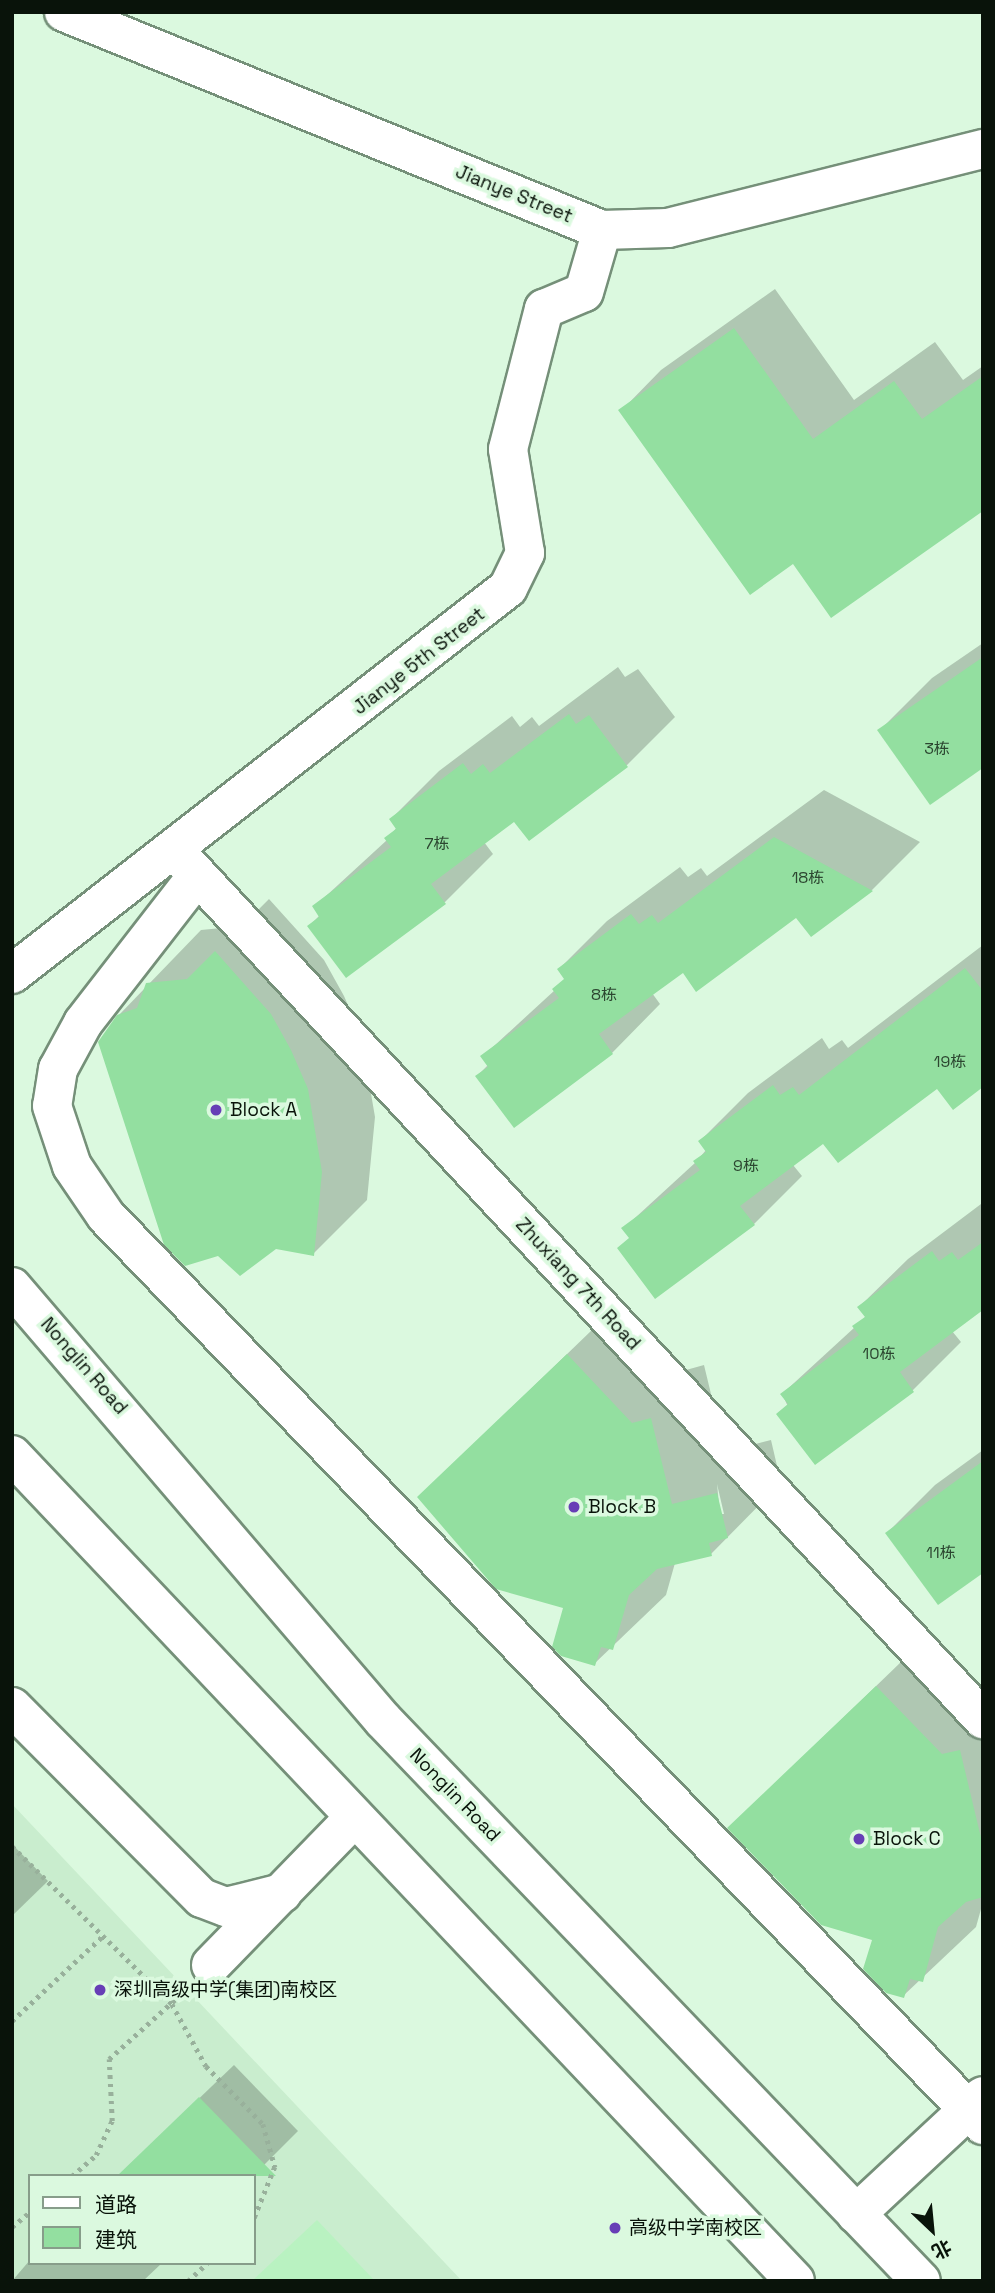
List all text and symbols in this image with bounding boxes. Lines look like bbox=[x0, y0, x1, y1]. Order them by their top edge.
street label: Jianye Street bbox=[452, 160, 576, 228]
street label: Jianye 5th Street bbox=[349, 603, 489, 719]
house number: 3栋 bbox=[924, 739, 950, 759]
house number: 7栋 bbox=[424, 834, 450, 854]
house number: 18栋 bbox=[792, 868, 824, 888]
house number: 8栋 bbox=[591, 985, 617, 1005]
house number: 19栋 bbox=[934, 1052, 966, 1072]
place label: Block A bbox=[230, 1099, 297, 1121]
marker: Block A bbox=[208, 1102, 224, 1118]
house number: 9栋 bbox=[733, 1156, 759, 1176]
street label: Zhuxiang 7th Road bbox=[511, 1213, 645, 1355]
street label: Nonglin Road bbox=[36, 1313, 132, 1419]
house number: 10栋 bbox=[863, 1344, 895, 1364]
place label: Block B bbox=[588, 1496, 656, 1518]
marker: Block B bbox=[566, 1499, 582, 1515]
house number: 11栋 bbox=[926, 1543, 956, 1563]
street label: Nonglin Road bbox=[405, 1744, 505, 1846]
place label: Block C bbox=[873, 1828, 941, 1850]
marker: Block C bbox=[851, 1831, 867, 1847]
place label: 深圳高级中学(集团)南校区 bbox=[114, 1979, 337, 2001]
marker: 深圳高级中学(集团)南校区 bbox=[92, 1982, 108, 1998]
legend bbox=[28, 2174, 256, 2265]
text: 道路 bbox=[95, 2191, 137, 2218]
north arrow bbox=[897, 2195, 967, 2265]
place label: 高级中学南校区 bbox=[629, 2217, 762, 2239]
marker: 高级中学南校区 bbox=[607, 2220, 623, 2236]
text: 建筑 bbox=[95, 2226, 137, 2253]
text: 北 bbox=[927, 2234, 955, 2265]

